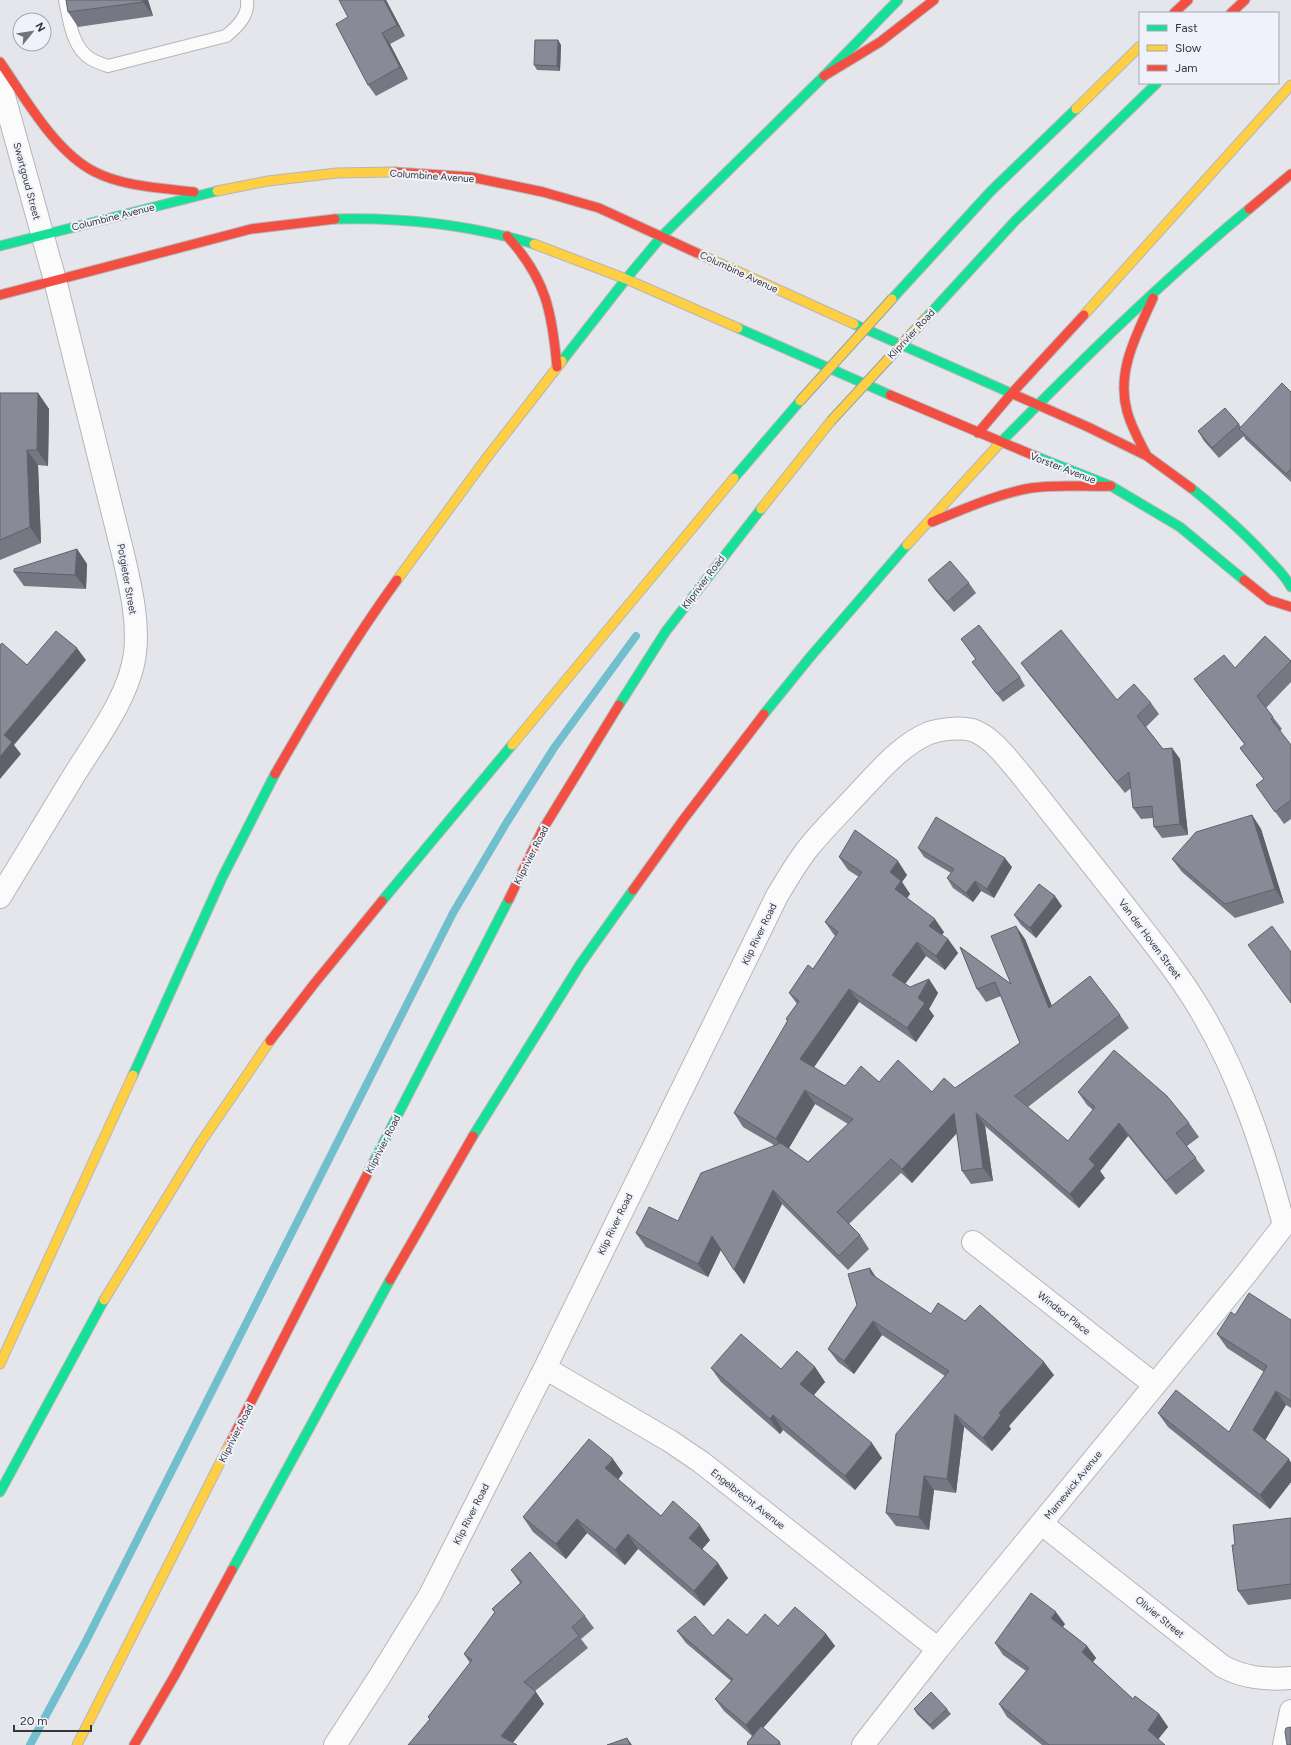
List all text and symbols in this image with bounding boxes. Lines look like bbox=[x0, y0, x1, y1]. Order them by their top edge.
north arrow bbox=[12, 12, 52, 52]
legend bbox=[1139, 12, 1279, 84]
text: N bbox=[32, 20, 48, 34]
text: Fast bbox=[1175, 21, 1198, 35]
text: Slow bbox=[1175, 41, 1202, 55]
text: Jam bbox=[1175, 61, 1198, 75]
street label: Swartgoud Street bbox=[10, 141, 44, 221]
street label: Columbine Avenue bbox=[389, 167, 475, 185]
street label: Columbine Avenue bbox=[70, 200, 156, 234]
street label: Columbine Avenue bbox=[698, 248, 781, 296]
street label: Kliprivier Road bbox=[884, 306, 938, 362]
street label: Vorster Avenue bbox=[1028, 450, 1098, 487]
street label: Potgieter Street bbox=[114, 542, 140, 616]
street label: Kliprivier Road bbox=[679, 552, 728, 612]
street label: Kliprivier Road bbox=[511, 823, 551, 887]
street label: Van der Hoven Street bbox=[1116, 897, 1184, 982]
street label: Klip River Road bbox=[738, 901, 780, 967]
street label: Kliprivier Road bbox=[363, 1112, 403, 1176]
street label: Klip River Road bbox=[594, 1191, 636, 1257]
street label: Windsor Place bbox=[1035, 1288, 1093, 1338]
street label: Kliprivier Road bbox=[216, 1401, 256, 1465]
street label: Marnewick Avenue bbox=[1041, 1448, 1105, 1522]
street label: Engelbrecht Avenue bbox=[708, 1466, 788, 1532]
street label: Klip River Road bbox=[450, 1481, 492, 1547]
street label: Olivier Street bbox=[1133, 1593, 1187, 1641]
scale bar bbox=[14, 1707, 91, 1733]
text: 20 m bbox=[20, 1714, 48, 1728]

